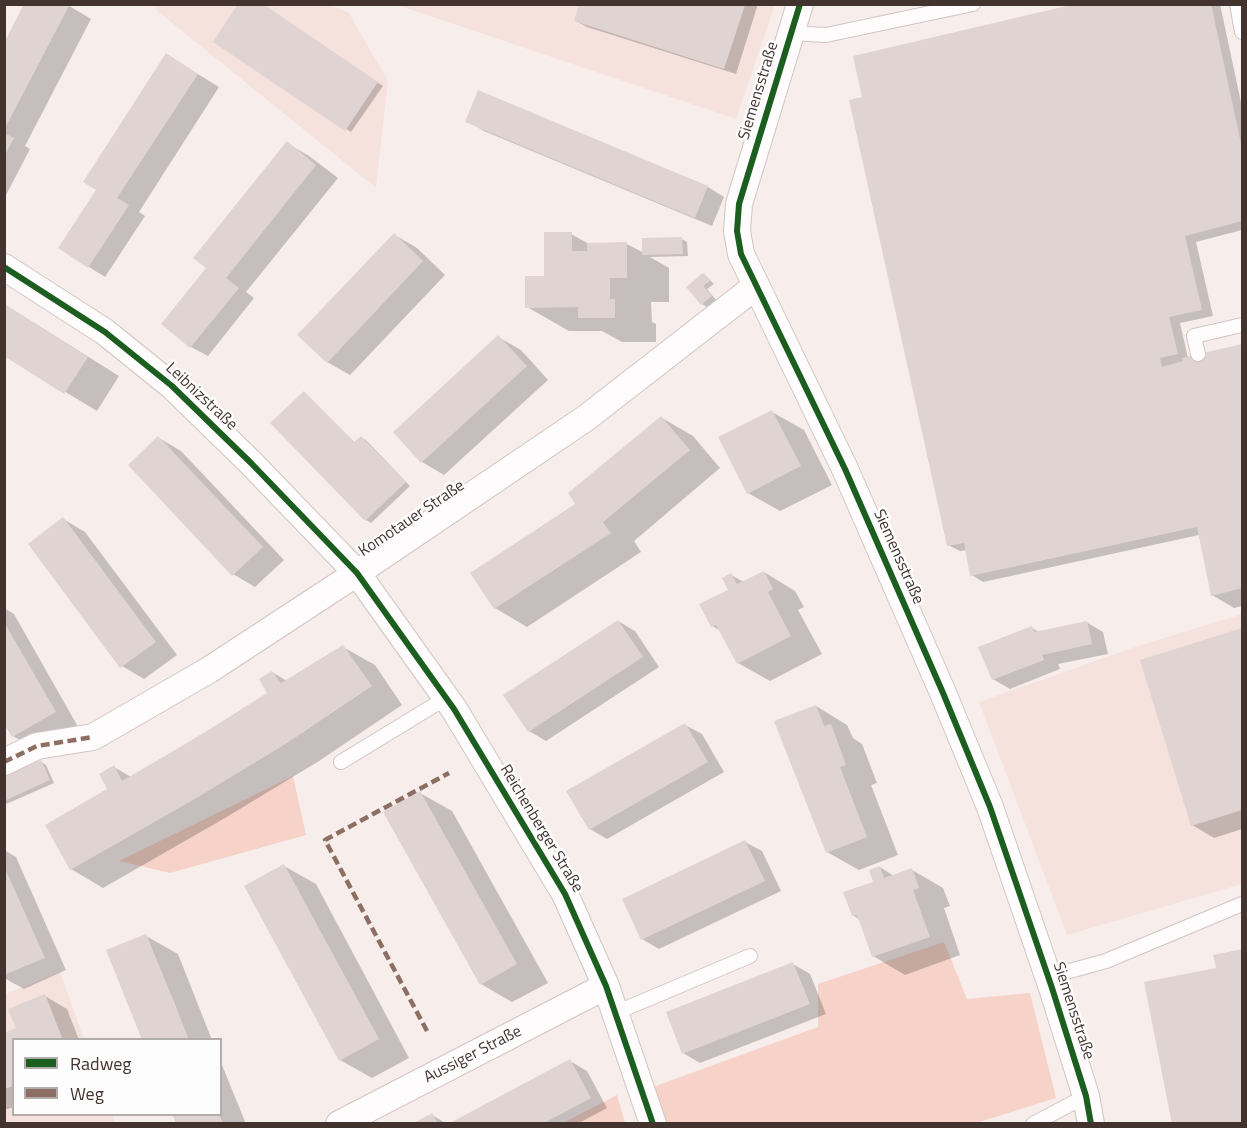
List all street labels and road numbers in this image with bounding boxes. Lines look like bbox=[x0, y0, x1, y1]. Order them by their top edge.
street label: Siemensstraße bbox=[735, 40, 783, 142]
street label: Leibnizstraße bbox=[161, 359, 241, 435]
street label: Komotauer Straße bbox=[356, 477, 468, 561]
street label: Siemensstraße bbox=[869, 507, 927, 607]
street label: Reichenberger Straße bbox=[495, 762, 587, 896]
street label: Siemensstraße bbox=[1048, 960, 1098, 1062]
street label: Aussiger Straße bbox=[421, 1022, 525, 1088]

